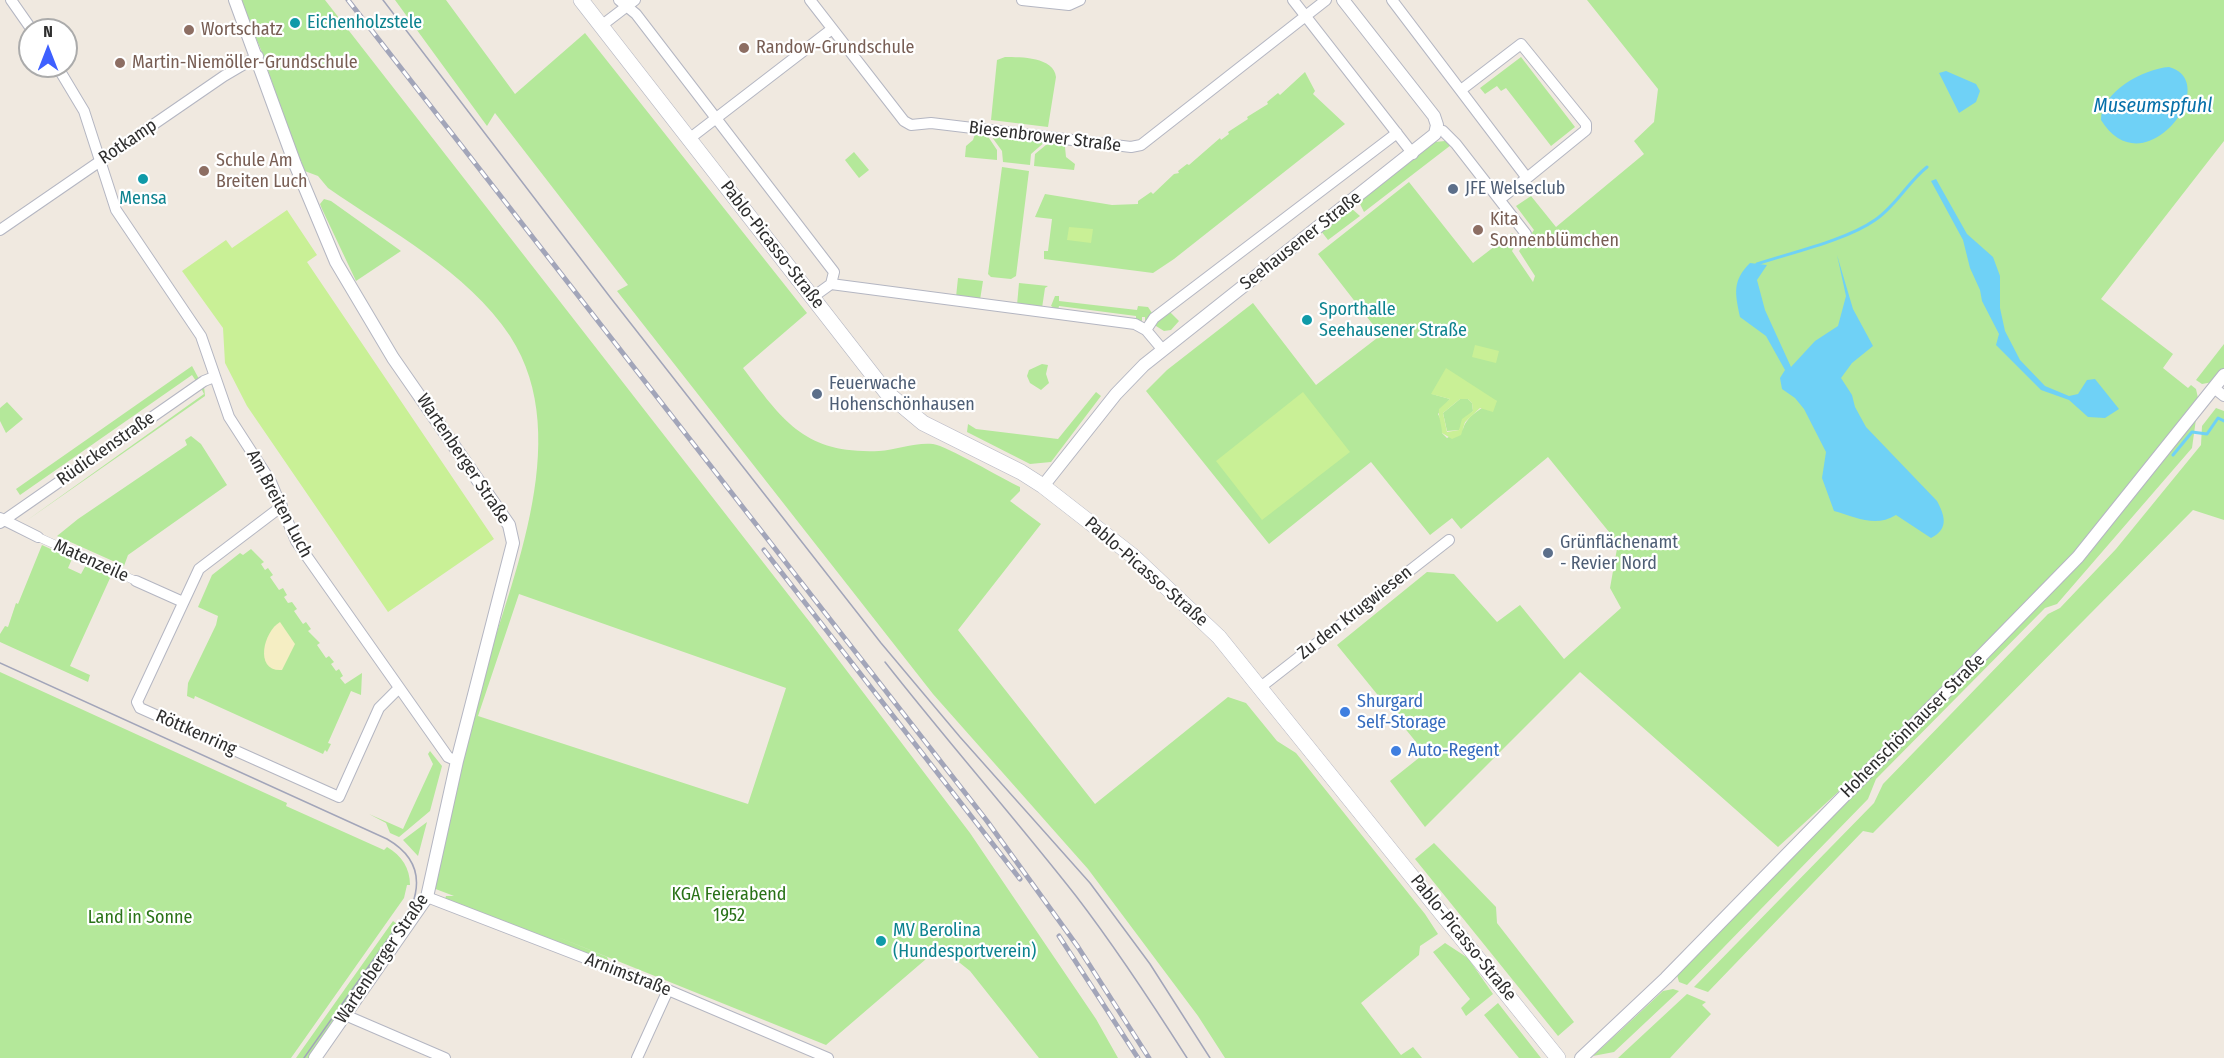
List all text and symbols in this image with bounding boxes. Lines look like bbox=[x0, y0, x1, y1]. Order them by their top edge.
place label: Eichenholzstele bbox=[307, 12, 422, 34]
marker: Eichenholzstele bbox=[288, 16, 302, 30]
north arrow bbox=[18, 18, 78, 78]
place label: Wortschatz bbox=[201, 19, 283, 41]
text: N bbox=[43, 22, 53, 41]
marker: Wortschatz bbox=[182, 23, 196, 37]
place label: Randow-Grundschule bbox=[756, 37, 914, 59]
marker: Randow-Grundschule bbox=[737, 41, 751, 55]
place label: Martin-Niemöller-Grundschule bbox=[132, 52, 358, 74]
marker: Martin-Niemöller-Grundschule bbox=[113, 56, 127, 70]
water label: Museumspfuhl bbox=[2093, 94, 2213, 118]
street label: Rotkamp bbox=[95, 115, 161, 169]
street label: Biesenbrower Straße bbox=[968, 117, 1122, 157]
place label: Schule Am Breiten Luch bbox=[216, 150, 308, 192]
marker: Schule Am Breiten Luch bbox=[197, 164, 211, 178]
marker: Mensa bbox=[136, 172, 150, 186]
street label: Pablo-Picasso-Straße bbox=[715, 177, 829, 313]
place label: JFE Welseclub bbox=[1465, 178, 1565, 200]
marker: JFE Welseclub bbox=[1446, 182, 1460, 196]
street label: Seehausener Straße bbox=[1236, 187, 1366, 295]
place label: Mensa bbox=[119, 188, 167, 210]
place label: Kita Sonnenblümchen bbox=[1490, 209, 1619, 252]
marker: Kita Sonnenblümchen bbox=[1471, 223, 1485, 237]
place label: Sporthalle Seehausener Straße bbox=[1319, 299, 1467, 342]
marker: Sporthalle Seehausener Straße bbox=[1300, 313, 1314, 327]
place label: Feuerwache Hohenschönhausen bbox=[829, 373, 975, 416]
marker: Feuerwache Hohenschönhausen bbox=[810, 387, 824, 401]
street label: Wartenberger Straße bbox=[412, 390, 514, 528]
street label: Rüdickenstraße bbox=[53, 407, 159, 491]
street label: Am Breiten Luch bbox=[242, 446, 316, 562]
street label: Pablo-Picasso-Straße bbox=[1080, 513, 1212, 631]
place label: Grünflächenamt - Revier Nord bbox=[1560, 532, 1678, 574]
street label: Matenzeile bbox=[50, 535, 132, 587]
marker: Grünflächenamt - Revier Nord bbox=[1541, 546, 1555, 560]
street label: Zu den Krugwiesen bbox=[1294, 562, 1416, 664]
street label: Hohenschönhauser Straße bbox=[1837, 650, 1989, 802]
place label: Shurgard Self-Storage bbox=[1357, 691, 1446, 734]
marker: Shurgard Self-Storage bbox=[1338, 705, 1352, 719]
street label: Röttkenring bbox=[152, 706, 240, 760]
place label: Auto-Regent bbox=[1408, 740, 1499, 762]
marker: Auto-Regent bbox=[1389, 744, 1403, 758]
street label: Pablo-Picasso-Straße bbox=[1405, 870, 1521, 1006]
park label: KGA Feierabend 1952 bbox=[671, 884, 787, 926]
street label: Wartenberger Straße bbox=[331, 890, 433, 1028]
park label: Land in Sonne bbox=[88, 907, 192, 929]
place label: MV Berolina (Hundesportverein) bbox=[893, 920, 1036, 962]
marker: MV Berolina (Hundesportverein) bbox=[874, 934, 888, 948]
street label: Arnimstraße bbox=[582, 949, 674, 1001]

